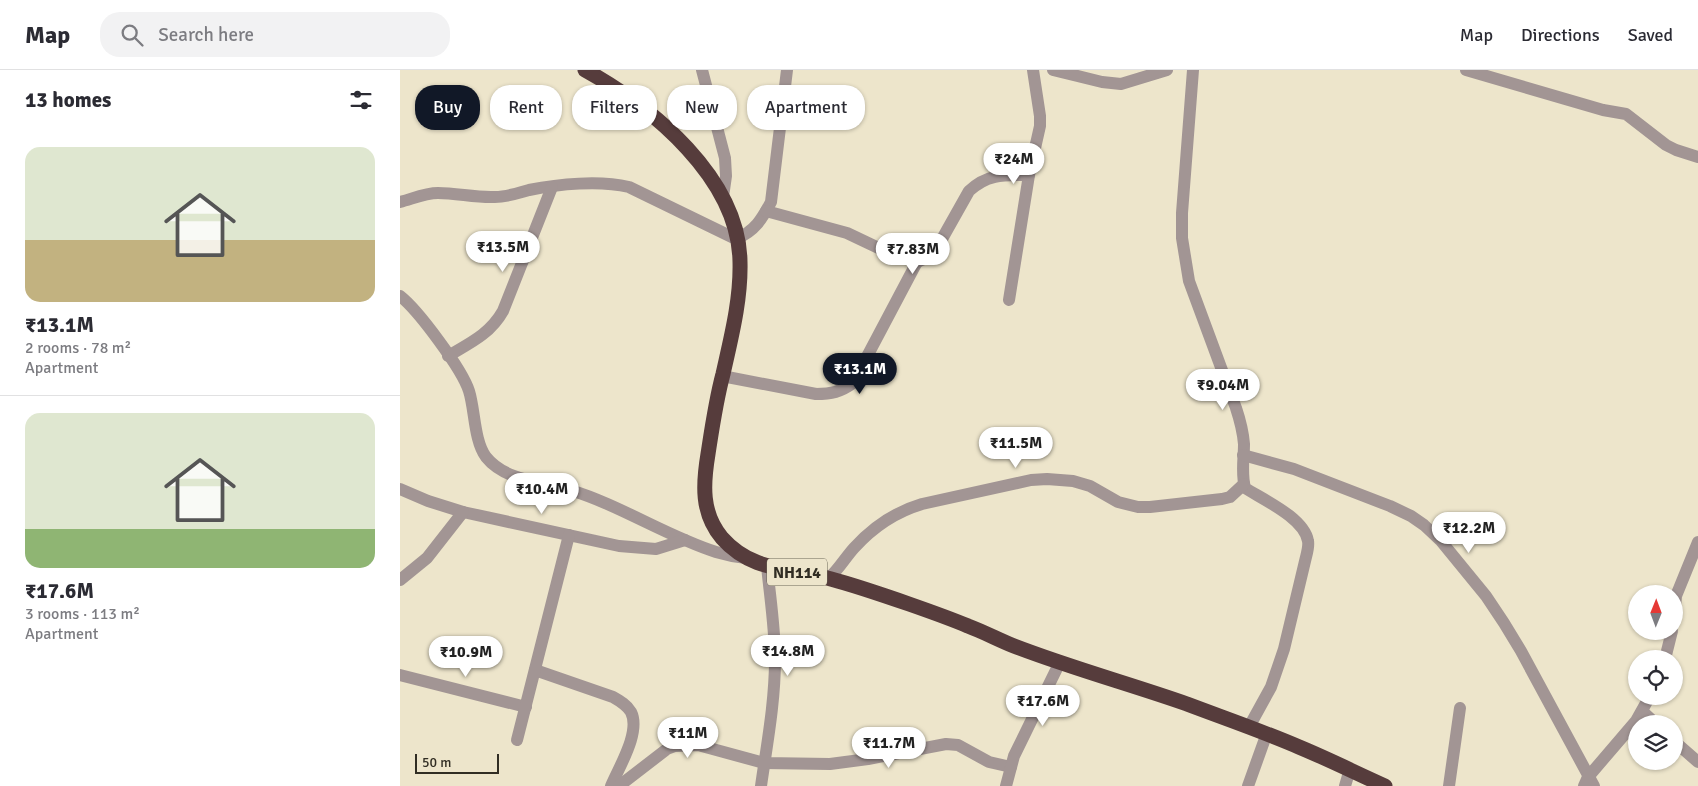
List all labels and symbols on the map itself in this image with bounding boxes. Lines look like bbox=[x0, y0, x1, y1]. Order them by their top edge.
pin: ₹24M bbox=[984, 142, 1044, 185]
pin: ₹13.5M bbox=[462, 230, 544, 273]
pin: ₹7.83M bbox=[872, 232, 954, 275]
pin: ₹13.1M bbox=[819, 352, 901, 395]
pin: ₹9.04M bbox=[1182, 368, 1264, 411]
pin: ₹11.5M bbox=[975, 426, 1057, 469]
pin: ₹10.4M bbox=[501, 472, 583, 515]
pin: ₹12.2M bbox=[1428, 512, 1510, 554]
road number: NH114 bbox=[767, 558, 827, 586]
north arrow bbox=[1628, 585, 1682, 640]
pin: ₹14.8M bbox=[747, 634, 829, 677]
pin: ₹10.9M bbox=[425, 636, 507, 678]
pin: ₹17.6M bbox=[1002, 684, 1084, 727]
pin: ₹11M bbox=[658, 716, 718, 759]
pin: ₹11.7M bbox=[848, 726, 930, 769]
scale bar bbox=[415, 751, 499, 774]

